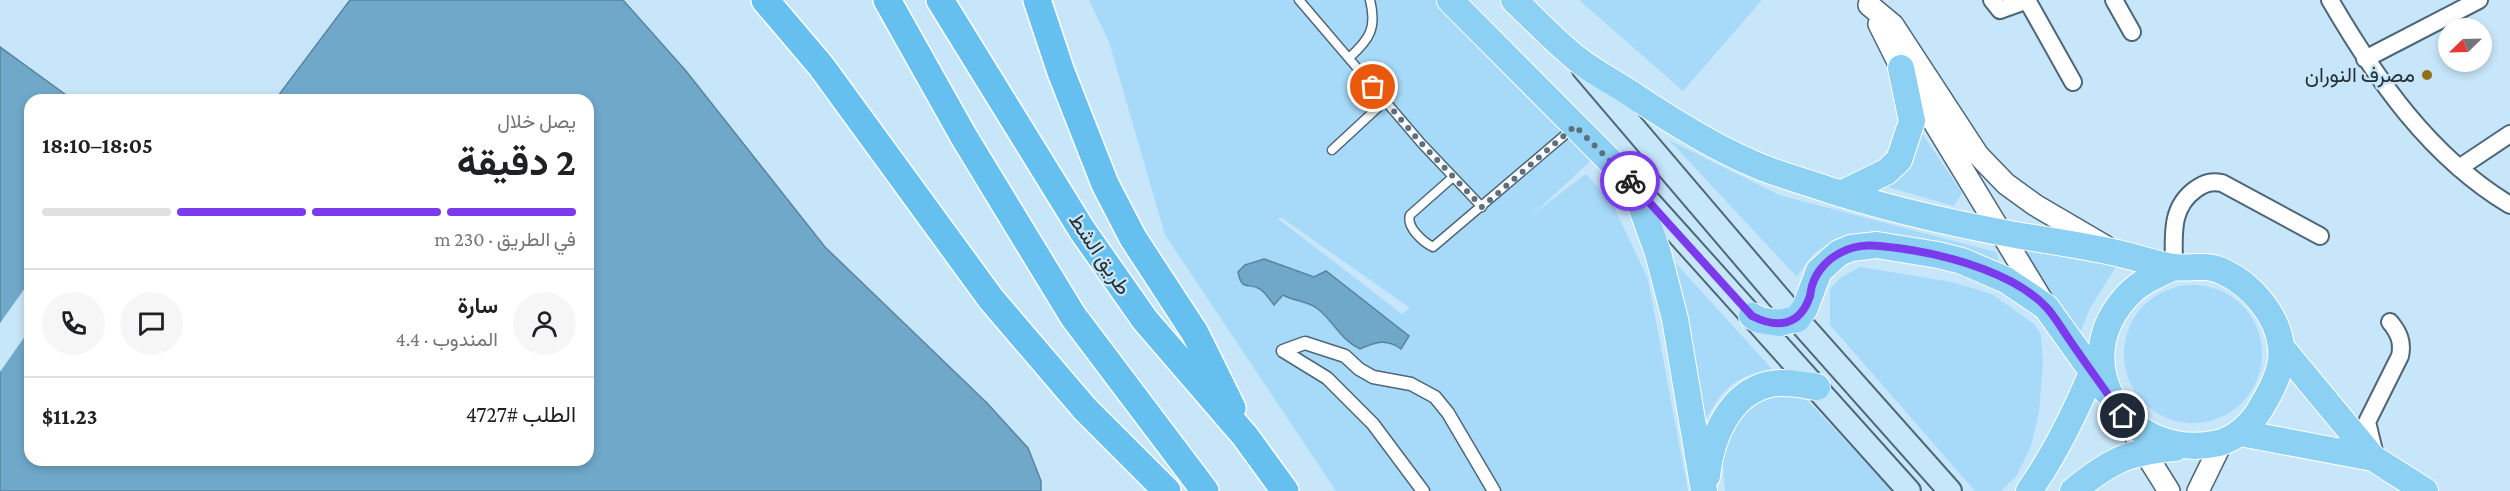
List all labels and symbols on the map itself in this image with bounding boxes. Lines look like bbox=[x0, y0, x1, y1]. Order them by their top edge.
north arrow bbox=[2438, 18, 2492, 72]
pin bbox=[1347, 61, 1398, 112]
place label: مصرف النوران bbox=[2305, 63, 2415, 88]
marker: مصرف النوران bbox=[2420, 68, 2434, 82]
courier bbox=[1600, 151, 1660, 211]
street label: طريق الشط bbox=[1063, 209, 1136, 300]
pin bbox=[2097, 390, 2148, 441]

